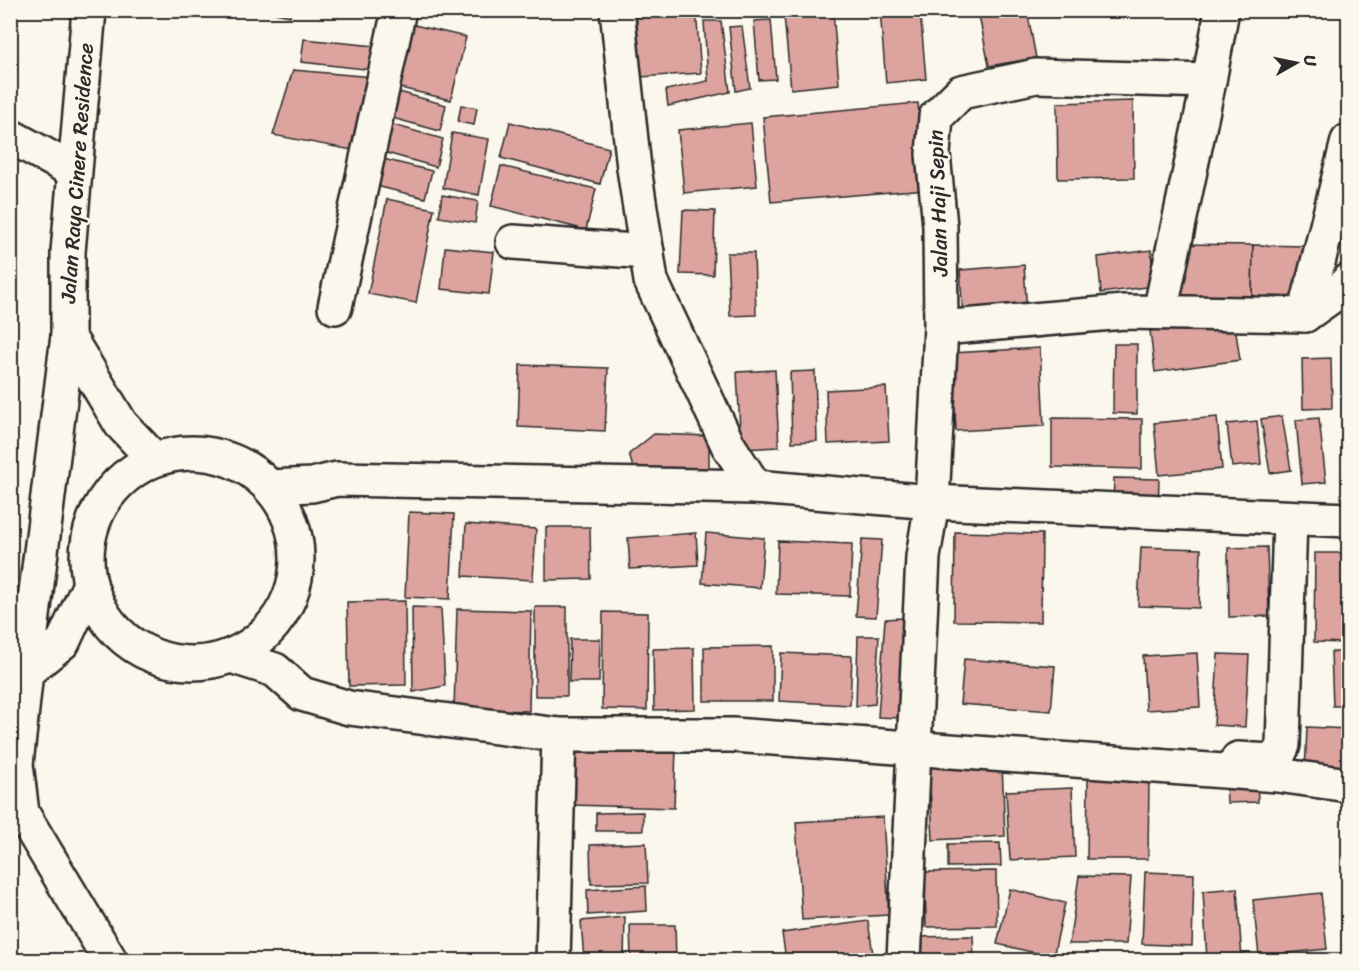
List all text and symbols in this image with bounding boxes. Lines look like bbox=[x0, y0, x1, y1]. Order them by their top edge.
north arrow bbox=[1266, 33, 1326, 93]
street label: Jalan Raya Cinere Residence bbox=[49, 41, 105, 305]
text: U bbox=[1295, 53, 1326, 70]
street label: Jalan Haji Sepin bbox=[916, 129, 960, 278]

